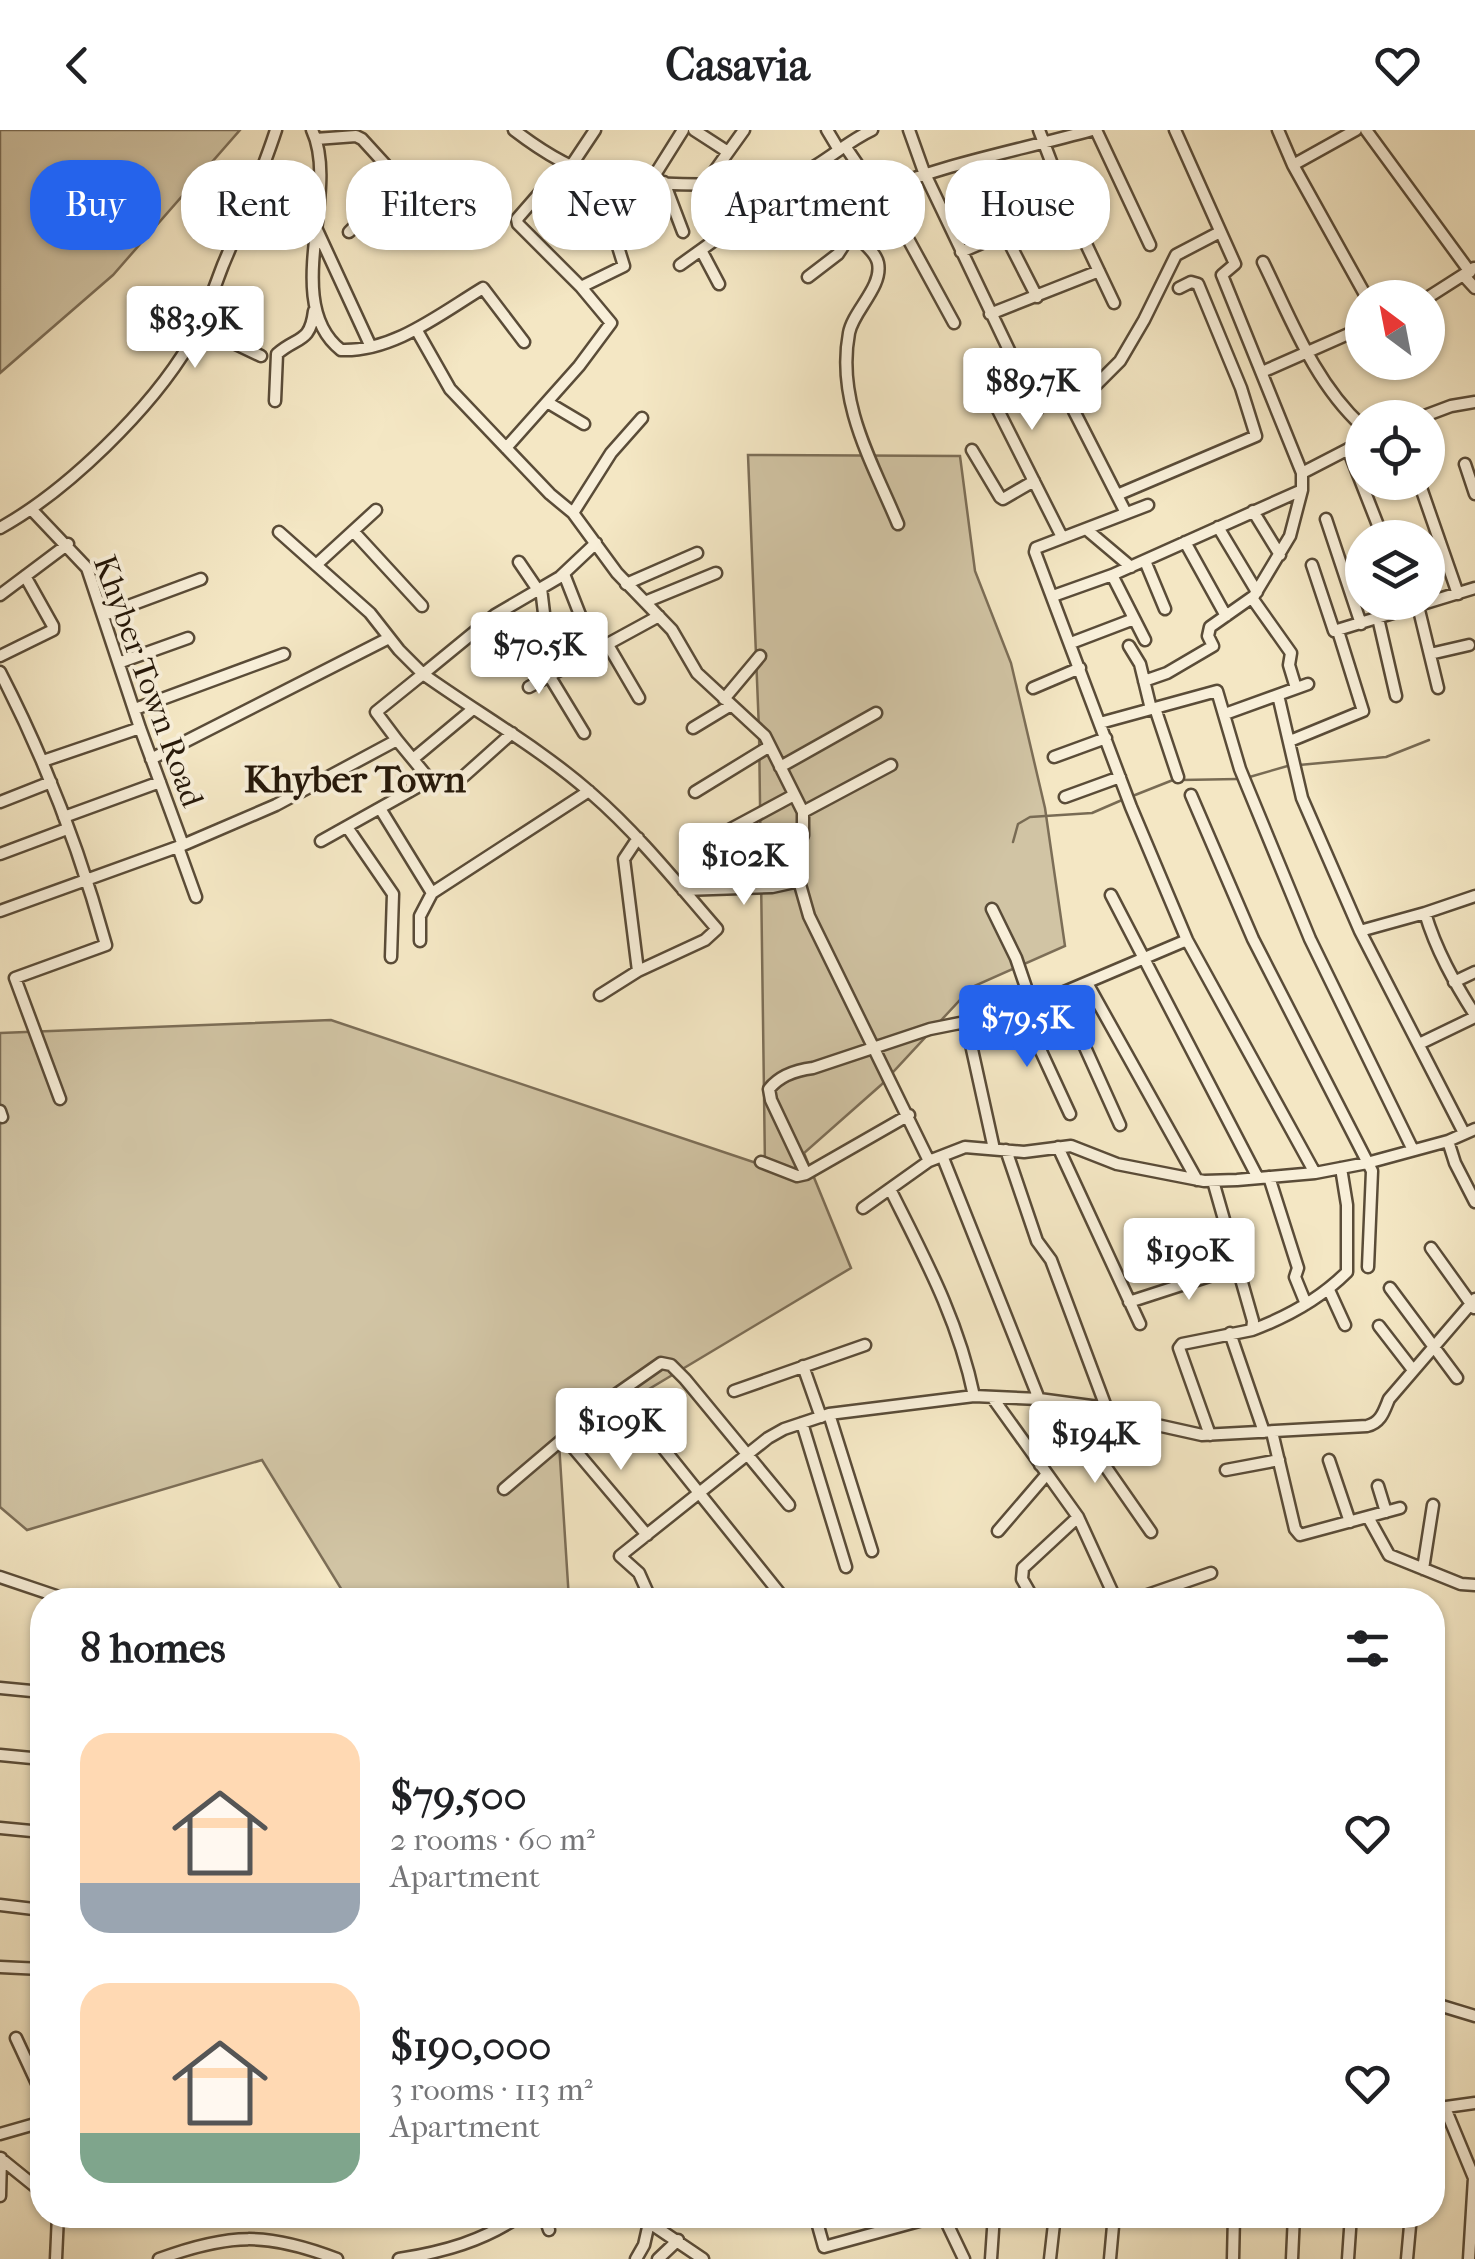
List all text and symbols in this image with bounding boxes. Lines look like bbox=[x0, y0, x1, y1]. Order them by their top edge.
icon: back bbox=[50, 38, 105, 93]
icon: heart bbox=[1370, 38, 1425, 93]
text: Casavia bbox=[665, 39, 810, 92]
chip: Buy bbox=[30, 160, 161, 250]
chip: Rent bbox=[181, 160, 326, 250]
chip: Filters bbox=[346, 160, 512, 250]
chip: New bbox=[532, 160, 671, 250]
chip: Apartment bbox=[691, 160, 925, 250]
chip: House bbox=[945, 160, 1110, 250]
north arrow bbox=[1345, 280, 1445, 380]
map controls bbox=[1345, 280, 1445, 620]
pin: $83.9K bbox=[114, 286, 276, 371]
text: $83.9K bbox=[149, 300, 241, 337]
pin: $89.7K bbox=[951, 348, 1113, 433]
text: $89.7K bbox=[985, 362, 1079, 399]
button: locate bbox=[1345, 400, 1445, 500]
button: layers bbox=[1345, 520, 1445, 620]
street label: Khyber Town Road bbox=[86, 550, 211, 813]
pin: $70.5K bbox=[458, 612, 620, 697]
text: $70.5K bbox=[493, 626, 585, 663]
district label: Khyber Town bbox=[244, 757, 467, 802]
pin: $102K bbox=[674, 823, 814, 908]
text: $102K bbox=[701, 837, 787, 874]
pin: $79.5K bbox=[946, 985, 1108, 1070]
text: $79.5K bbox=[981, 999, 1073, 1036]
pin: $190K bbox=[1119, 1218, 1259, 1303]
text: $190K bbox=[1146, 1232, 1232, 1269]
pin: $109K bbox=[551, 1388, 691, 1473]
pin: $194K bbox=[1025, 1401, 1165, 1486]
text: $109K bbox=[578, 1402, 664, 1439]
text: $194K bbox=[1051, 1415, 1139, 1452]
icon: filters bbox=[1340, 1621, 1395, 1676]
text: 8 homes bbox=[80, 1624, 226, 1673]
text: $79,500 bbox=[390, 1772, 527, 1821]
icon: home bbox=[160, 1773, 280, 1893]
icon: heart bbox=[1340, 1806, 1395, 1861]
text: 2 rooms · 60 m² bbox=[390, 1821, 595, 1858]
text: Apartment bbox=[390, 1858, 540, 1895]
text: $190,000 bbox=[390, 2022, 552, 2071]
icon: home bbox=[160, 2023, 280, 2143]
icon: heart bbox=[1340, 2056, 1395, 2111]
text: 3 rooms · 113 m² bbox=[390, 2071, 593, 2108]
text: Apartment bbox=[390, 2108, 540, 2145]

